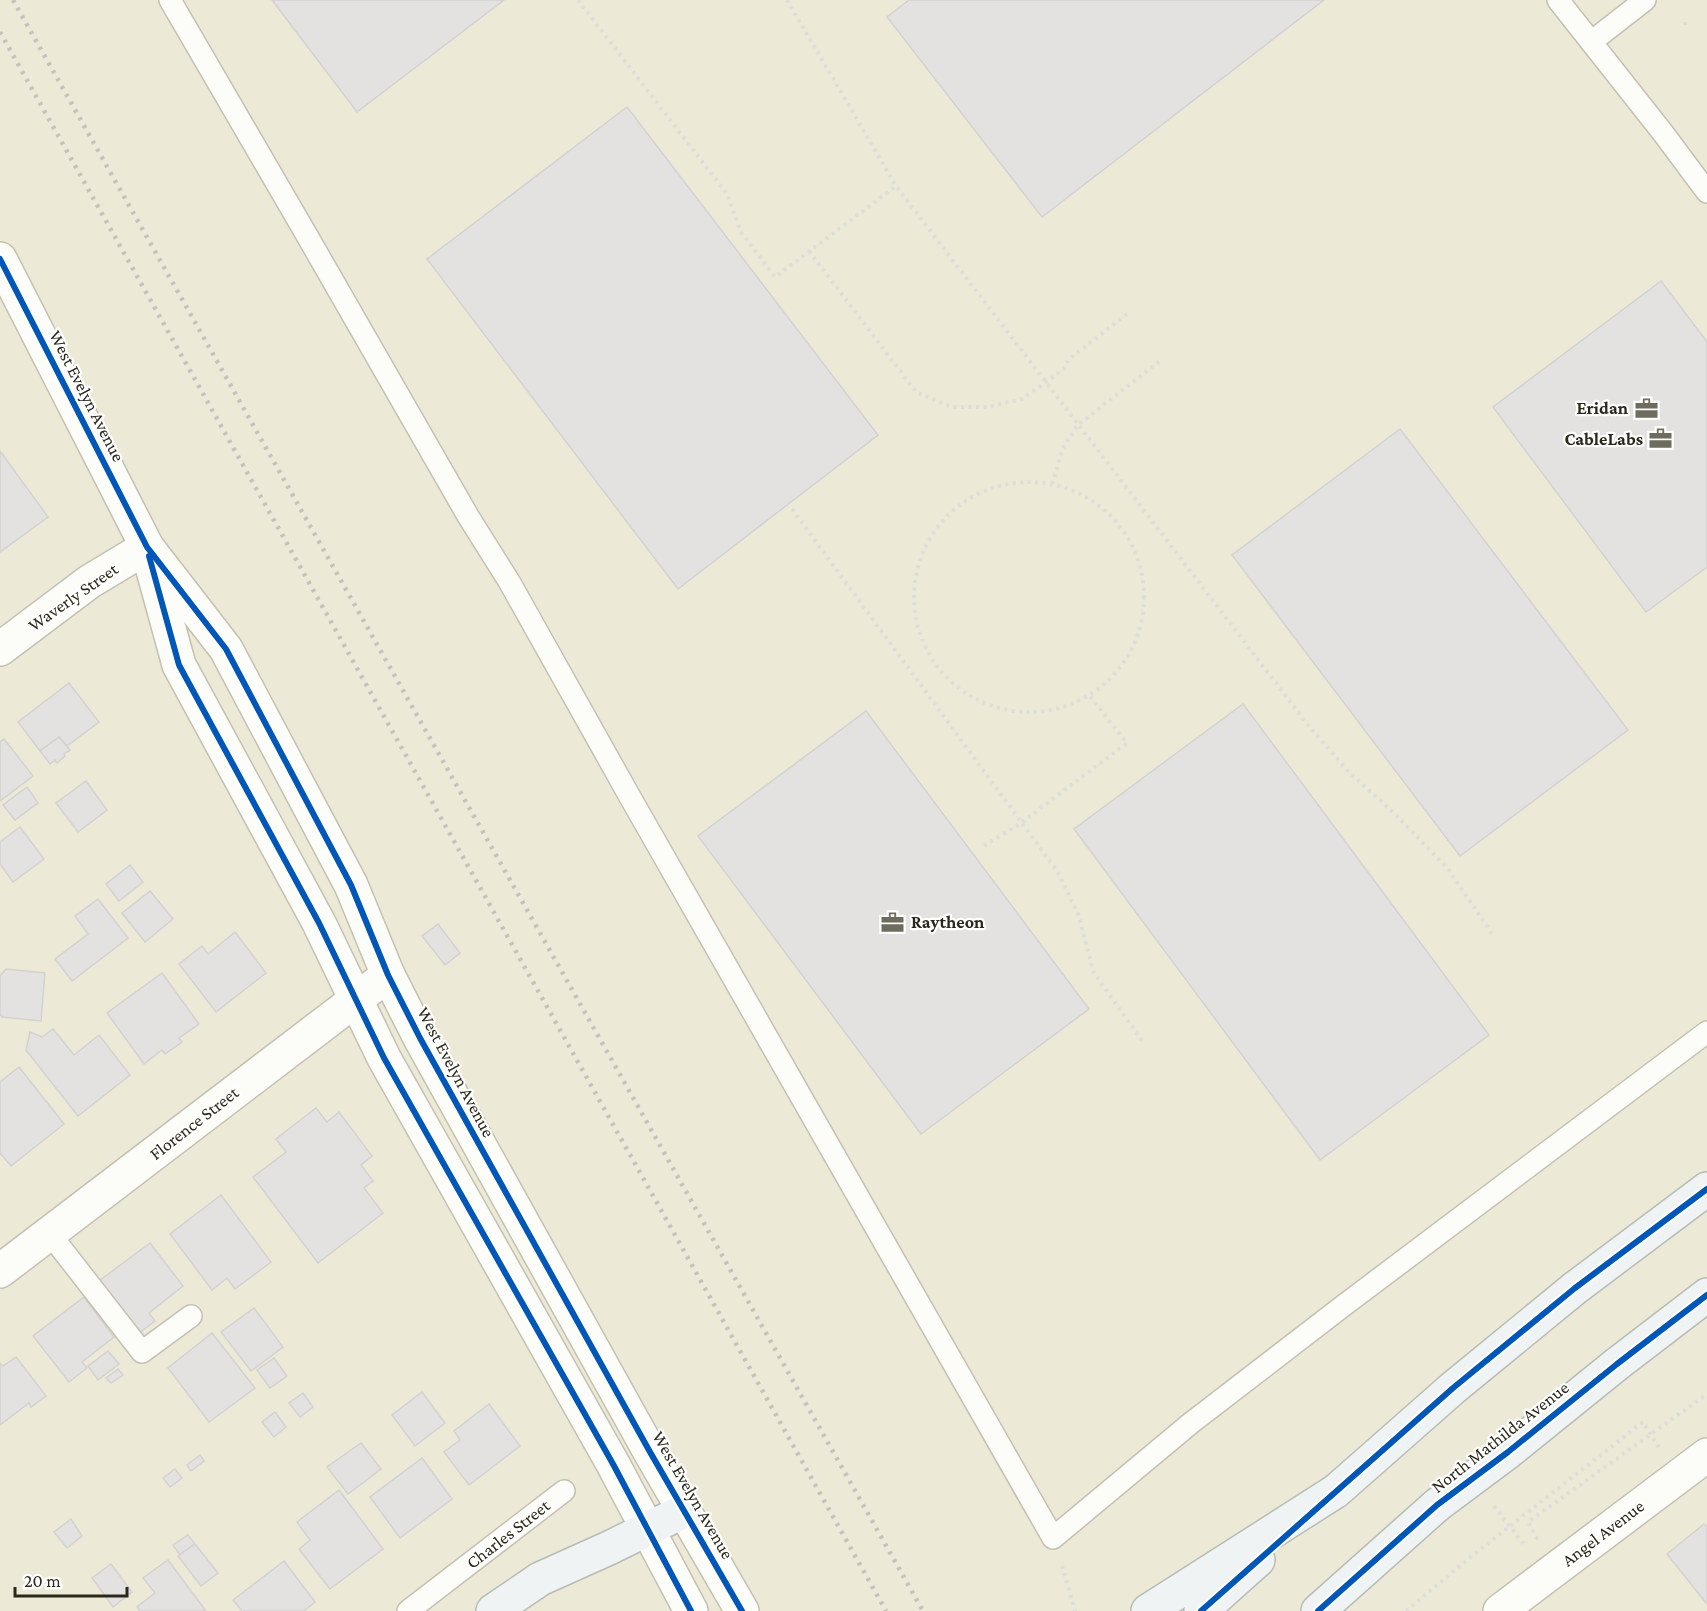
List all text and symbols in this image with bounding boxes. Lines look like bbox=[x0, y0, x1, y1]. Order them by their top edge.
street label: West Evelyn Avenue bbox=[45, 327, 129, 465]
office icon: Eridan bbox=[1633, 395, 1659, 421]
place label: Eridan bbox=[1576, 398, 1629, 418]
office icon: CableLabs bbox=[1648, 426, 1674, 452]
place label: CableLabs bbox=[1564, 429, 1643, 449]
street label: Waverly Street bbox=[24, 558, 123, 635]
office icon: Raytheon bbox=[880, 909, 906, 935]
place label: Raytheon bbox=[911, 912, 985, 932]
street label: West Evelyn Avenue bbox=[413, 1003, 499, 1141]
street label: Florence Street bbox=[146, 1082, 243, 1164]
street label: North Mathilda Avenue bbox=[1427, 1377, 1573, 1497]
street label: West Evelyn Avenue bbox=[648, 1427, 738, 1563]
street label: Charles Street bbox=[462, 1495, 554, 1573]
street label: Angel Avenue bbox=[1558, 1496, 1648, 1570]
scale bar bbox=[15, 1560, 128, 1598]
text: 20 m bbox=[24, 1571, 61, 1591]

